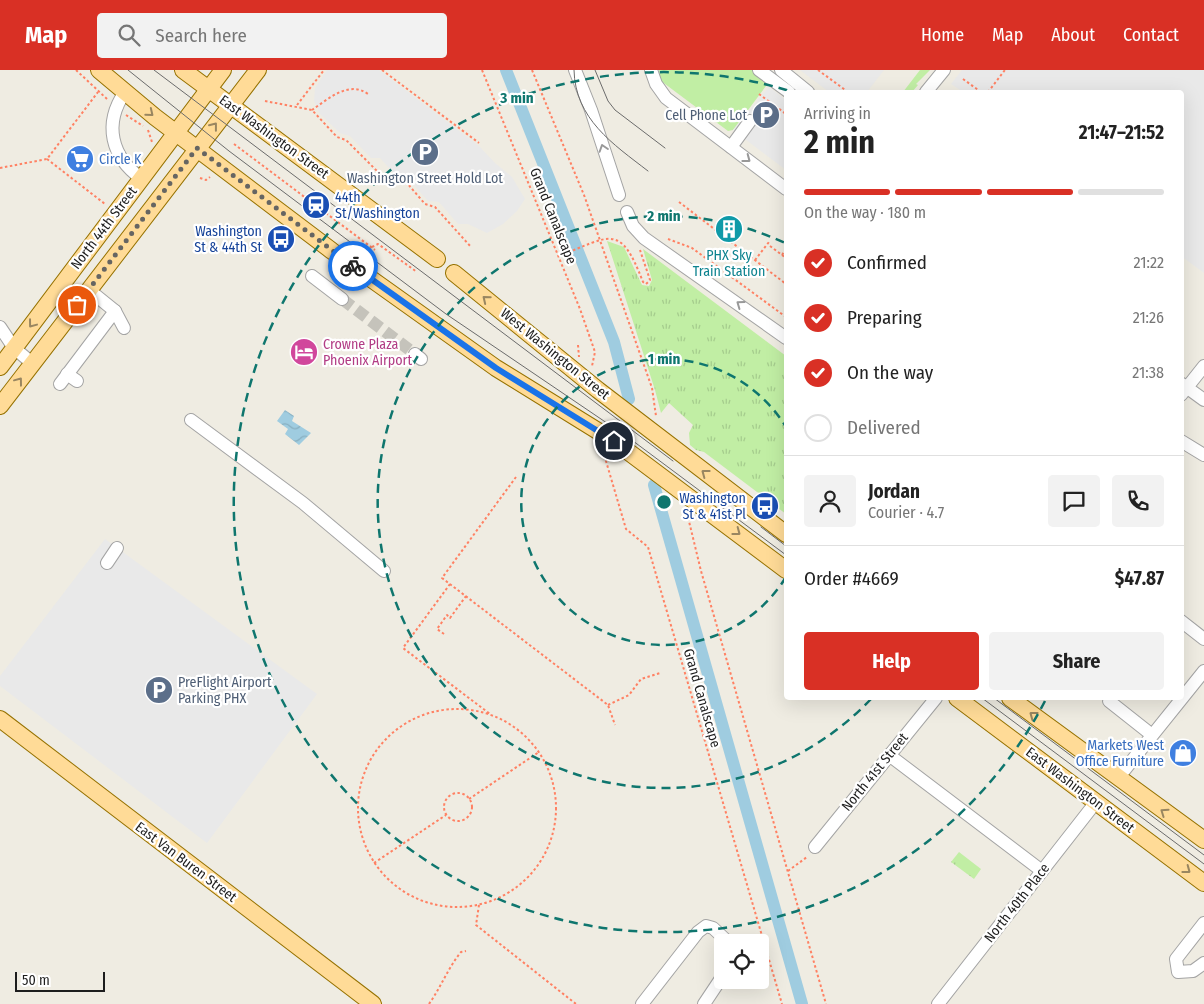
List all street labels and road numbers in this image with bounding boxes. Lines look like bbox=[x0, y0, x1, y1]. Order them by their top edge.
street label: East Washington Street bbox=[216, 91, 333, 183]
street label: Grand Canalscape bbox=[526, 165, 580, 267]
street label: North 44th Street bbox=[67, 183, 141, 273]
street label: West Washington Street bbox=[497, 305, 613, 404]
street label: Grand Canalscape bbox=[680, 647, 724, 750]
street label: North 41st Street bbox=[838, 729, 912, 815]
street label: East Washington Street bbox=[1022, 744, 1138, 837]
street label: East Van Buren Street bbox=[132, 818, 240, 906]
street label: North 40th Place bbox=[981, 860, 1053, 946]

